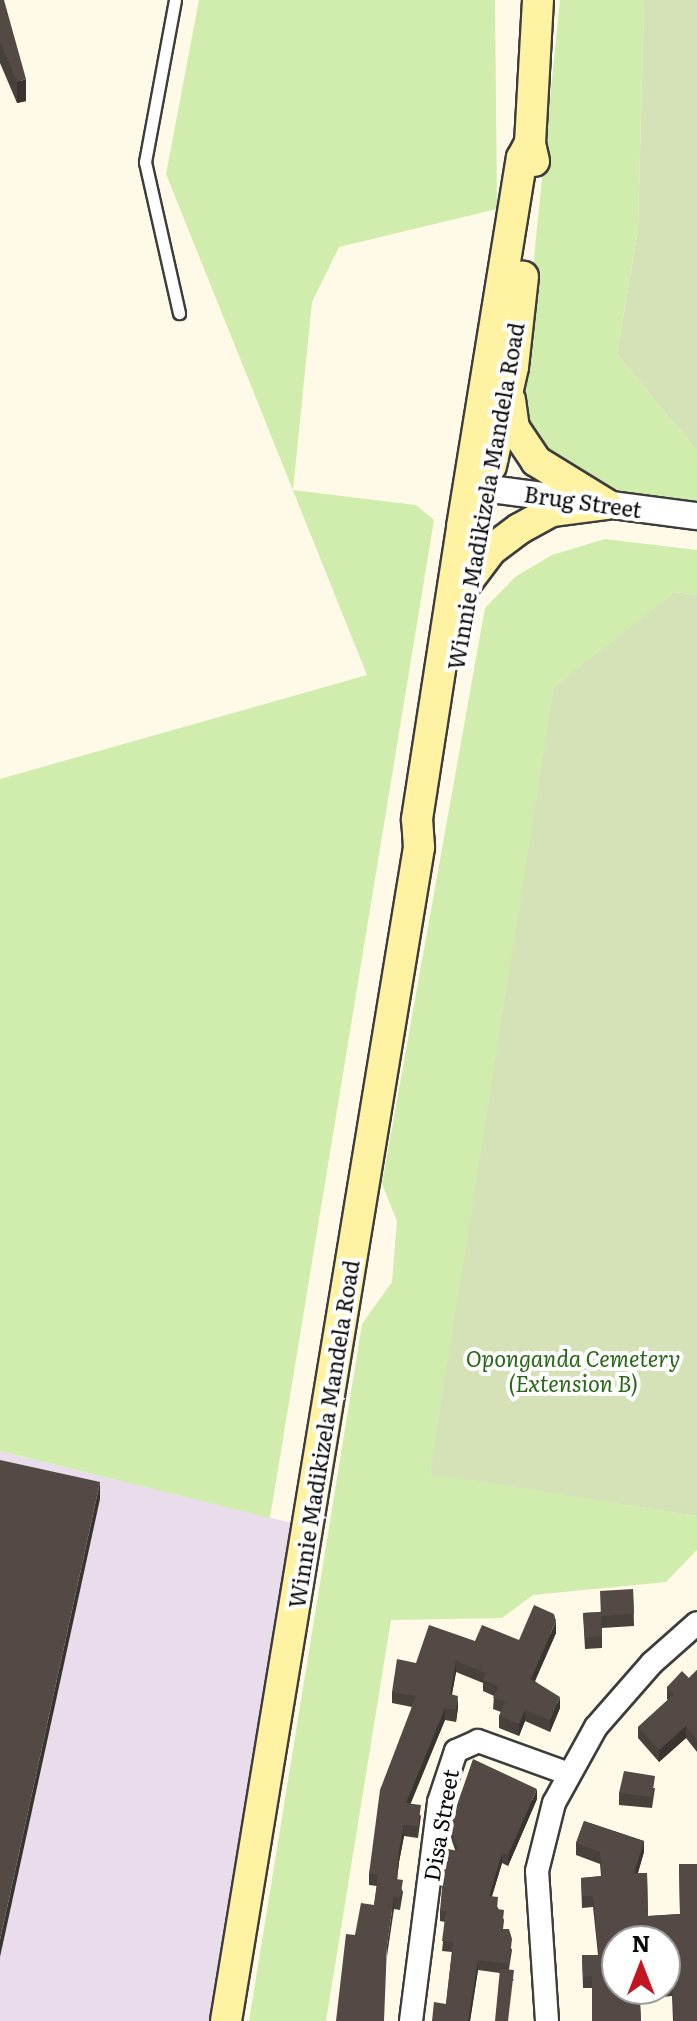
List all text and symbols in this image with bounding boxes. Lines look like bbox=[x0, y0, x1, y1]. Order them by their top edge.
street label: Winnie Madikizela Mandela Road bbox=[441, 320, 529, 672]
street label: Brug Street bbox=[522, 480, 644, 522]
street label: Winnie Madikizela Mandela Road bbox=[282, 1258, 364, 1610]
park label: Oponganda Cemetery (Extension B) bbox=[466, 1344, 680, 1396]
street label: Disa Street bbox=[417, 1767, 463, 1883]
north arrow bbox=[601, 1925, 681, 2005]
text: N bbox=[632, 1926, 650, 1959]

